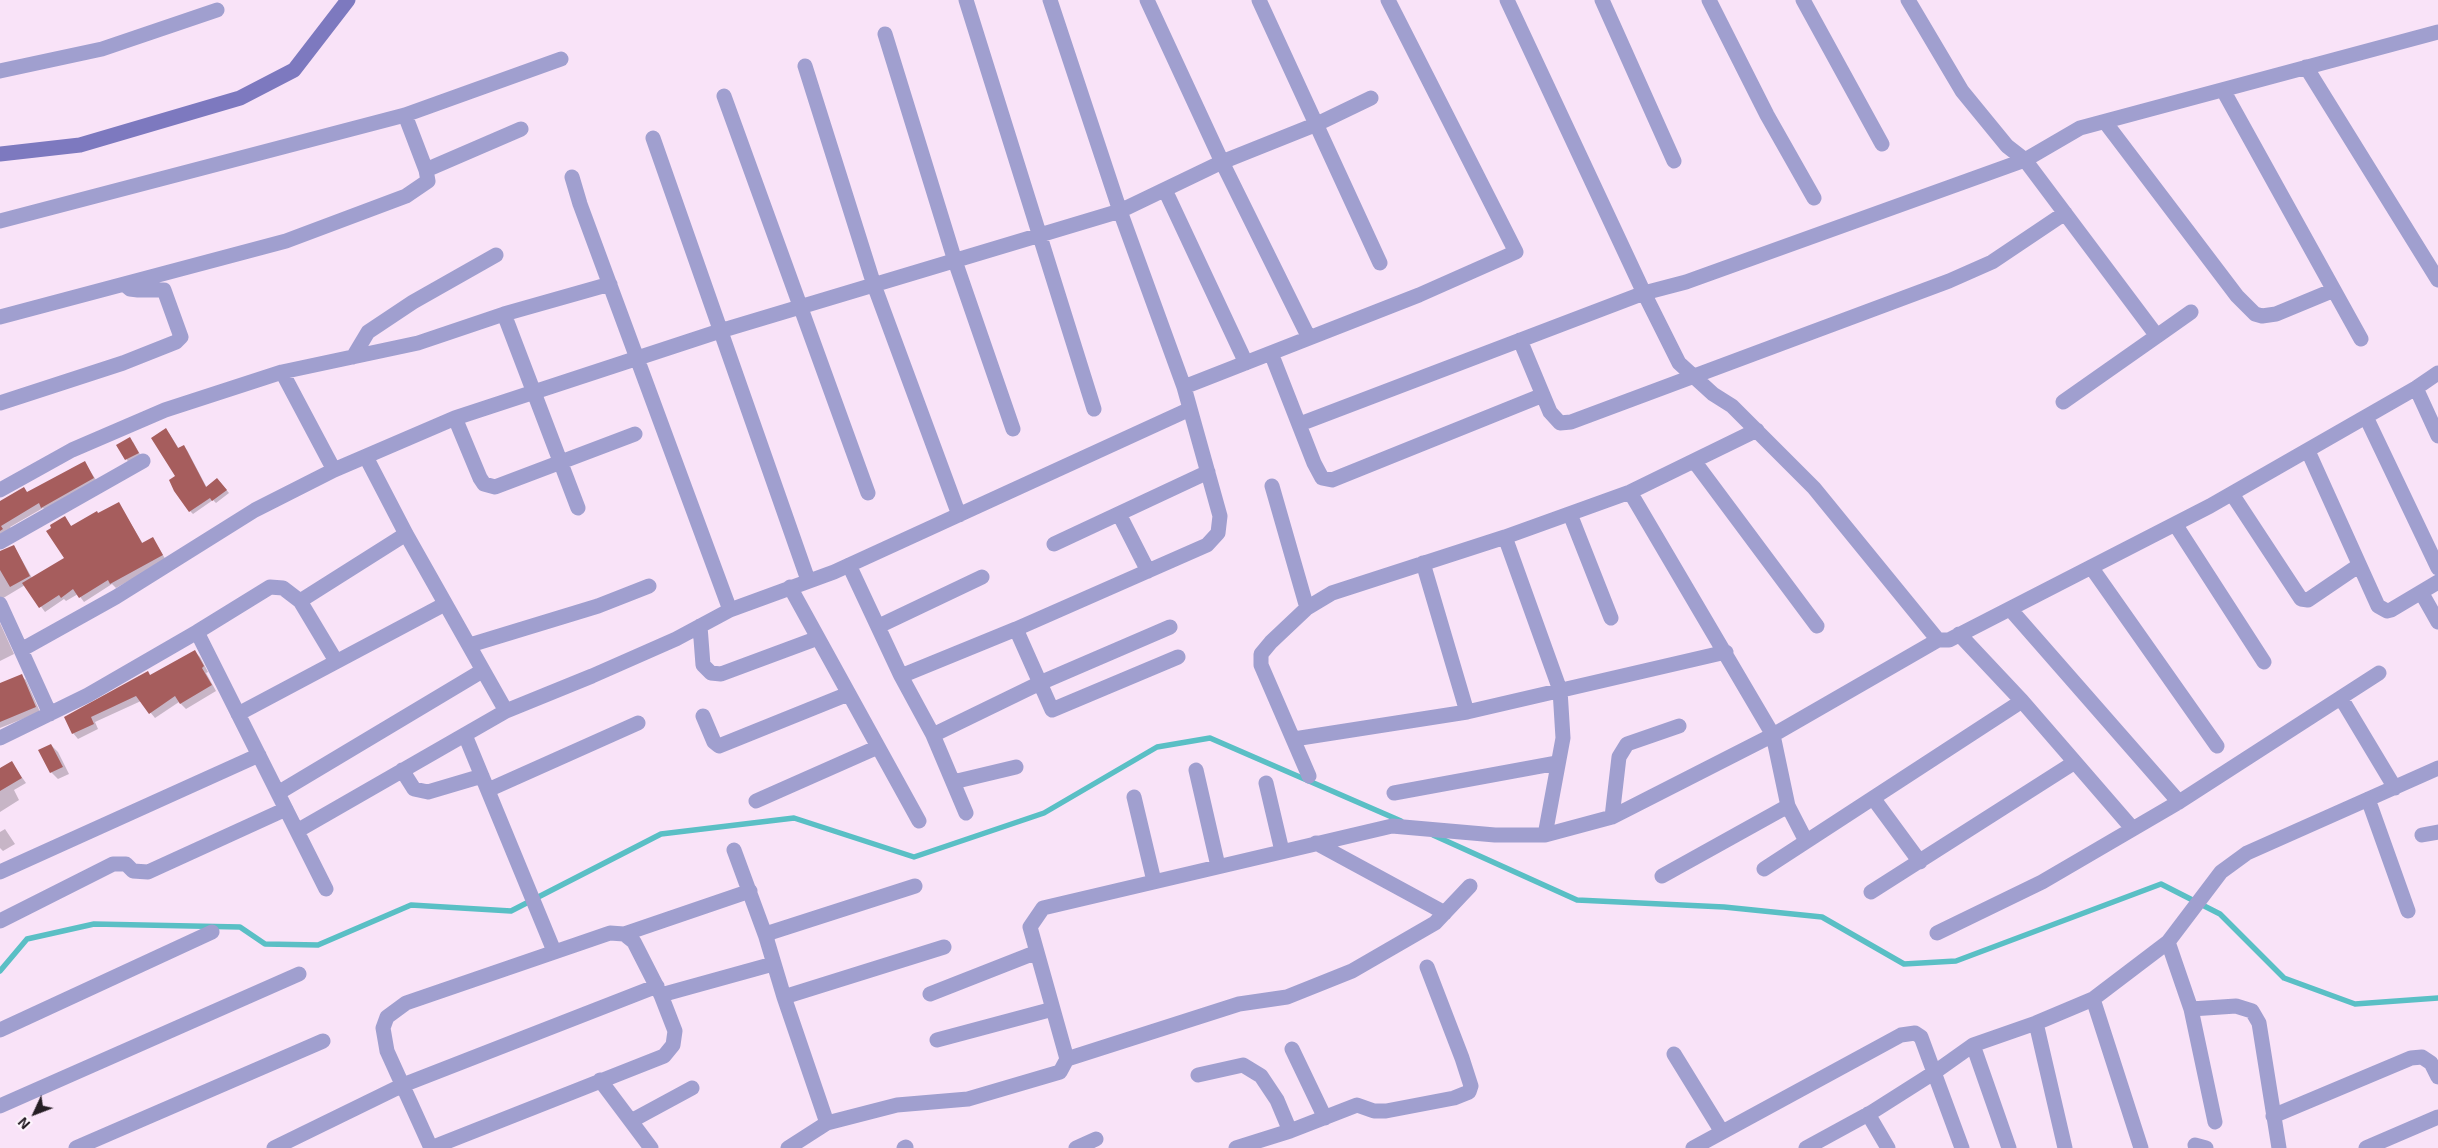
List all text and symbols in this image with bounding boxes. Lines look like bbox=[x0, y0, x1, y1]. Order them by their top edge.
north arrow bbox=[10, 1088, 60, 1138]
text: N bbox=[14, 1114, 33, 1133]

